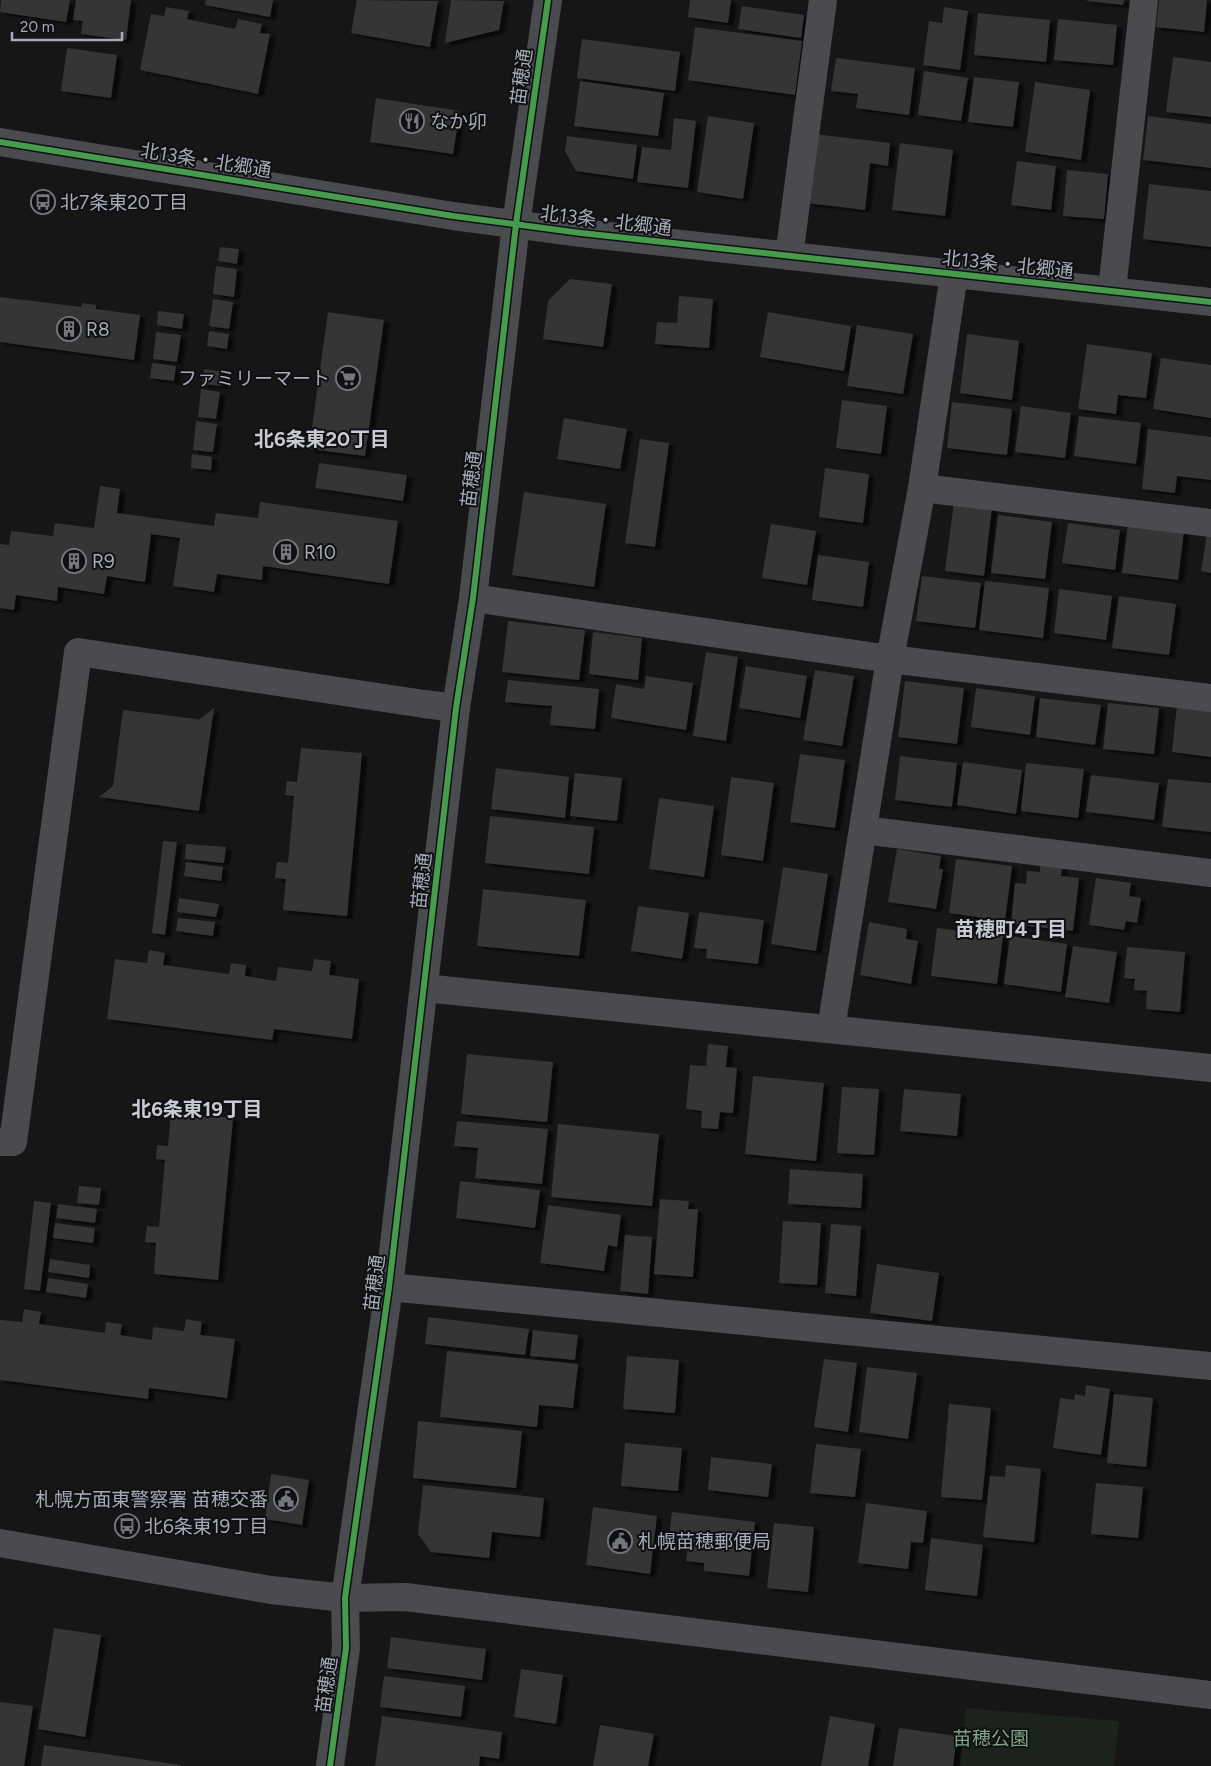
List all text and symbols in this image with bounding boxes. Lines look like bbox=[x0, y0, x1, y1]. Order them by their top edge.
scale bar bbox=[12, 10, 122, 42]
text: 20 m bbox=[20, 18, 54, 36]
street label: 苗穂通 bbox=[506, 47, 537, 107]
restaurant icon: なか卯 bbox=[399, 108, 425, 134]
place label: なか卯 bbox=[430, 110, 487, 133]
street label: 北13条・北郷通 bbox=[139, 139, 273, 182]
bus stop icon: 北7条東20丁目 bbox=[30, 189, 56, 215]
place label: 北7条東20丁目 bbox=[60, 191, 188, 214]
street label: 北13条・北郷通 bbox=[539, 201, 673, 240]
street label: 北13条・北郷通 bbox=[941, 246, 1075, 283]
building icon: R8 bbox=[56, 316, 82, 342]
place label: R8 bbox=[86, 318, 110, 341]
supermarket icon: ファミリーマート bbox=[335, 365, 361, 391]
place label: ファミリーマート bbox=[178, 367, 330, 390]
district label: 北6条東20丁目 bbox=[254, 427, 390, 451]
street label: 苗穂通 bbox=[457, 449, 486, 509]
building icon: R10 bbox=[273, 539, 299, 565]
place label: R10 bbox=[304, 541, 336, 564]
building icon: R9 bbox=[61, 548, 87, 574]
place label: R9 bbox=[92, 550, 115, 573]
street label: 苗穂通 bbox=[407, 851, 436, 911]
district label: 苗穂町4丁目 bbox=[955, 917, 1067, 941]
district label: 北6条東19丁目 bbox=[131, 1097, 263, 1121]
street label: 苗穂通 bbox=[360, 1253, 389, 1313]
public building icon: 札幌方面東警察署 苗穂交番 bbox=[273, 1486, 299, 1512]
place label: 札幌方面東警察署 苗穂交番 bbox=[35, 1488, 268, 1511]
bus stop icon: 北6条東19丁目 bbox=[114, 1513, 140, 1539]
place label: 北6条東19丁目 bbox=[144, 1515, 268, 1538]
public building icon: 札幌苗穂郵便局 bbox=[607, 1528, 633, 1554]
place label: 札幌苗穂郵便局 bbox=[638, 1530, 771, 1553]
street label: 苗穂通 bbox=[311, 1655, 342, 1715]
park label: 苗穂公園 bbox=[953, 1727, 1029, 1750]

